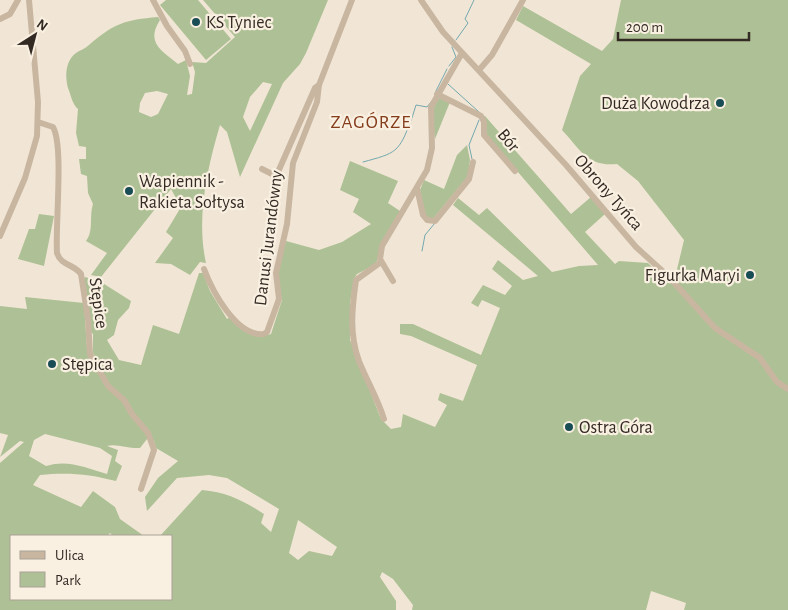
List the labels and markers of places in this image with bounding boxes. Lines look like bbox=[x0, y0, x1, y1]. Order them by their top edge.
place label: KS Tyniec bbox=[206, 14, 272, 32]
marker: KS Tyniec bbox=[190, 16, 202, 28]
place label: Duża Kowodrza bbox=[601, 95, 710, 113]
marker: Duża Kowodrza bbox=[714, 97, 726, 109]
place label: Wapiennik - Rakieta Sołtysa bbox=[139, 173, 245, 212]
marker: Wapiennik - Rakieta Sołtysa bbox=[123, 185, 135, 197]
place label: Figurka Maryi bbox=[645, 267, 740, 285]
marker: Figurka Maryi bbox=[744, 269, 756, 281]
place label: Stępica bbox=[62, 356, 113, 374]
marker: Stępica bbox=[46, 358, 58, 370]
place label: Ostra Góra bbox=[579, 419, 653, 437]
marker: Ostra Góra bbox=[563, 421, 575, 433]

